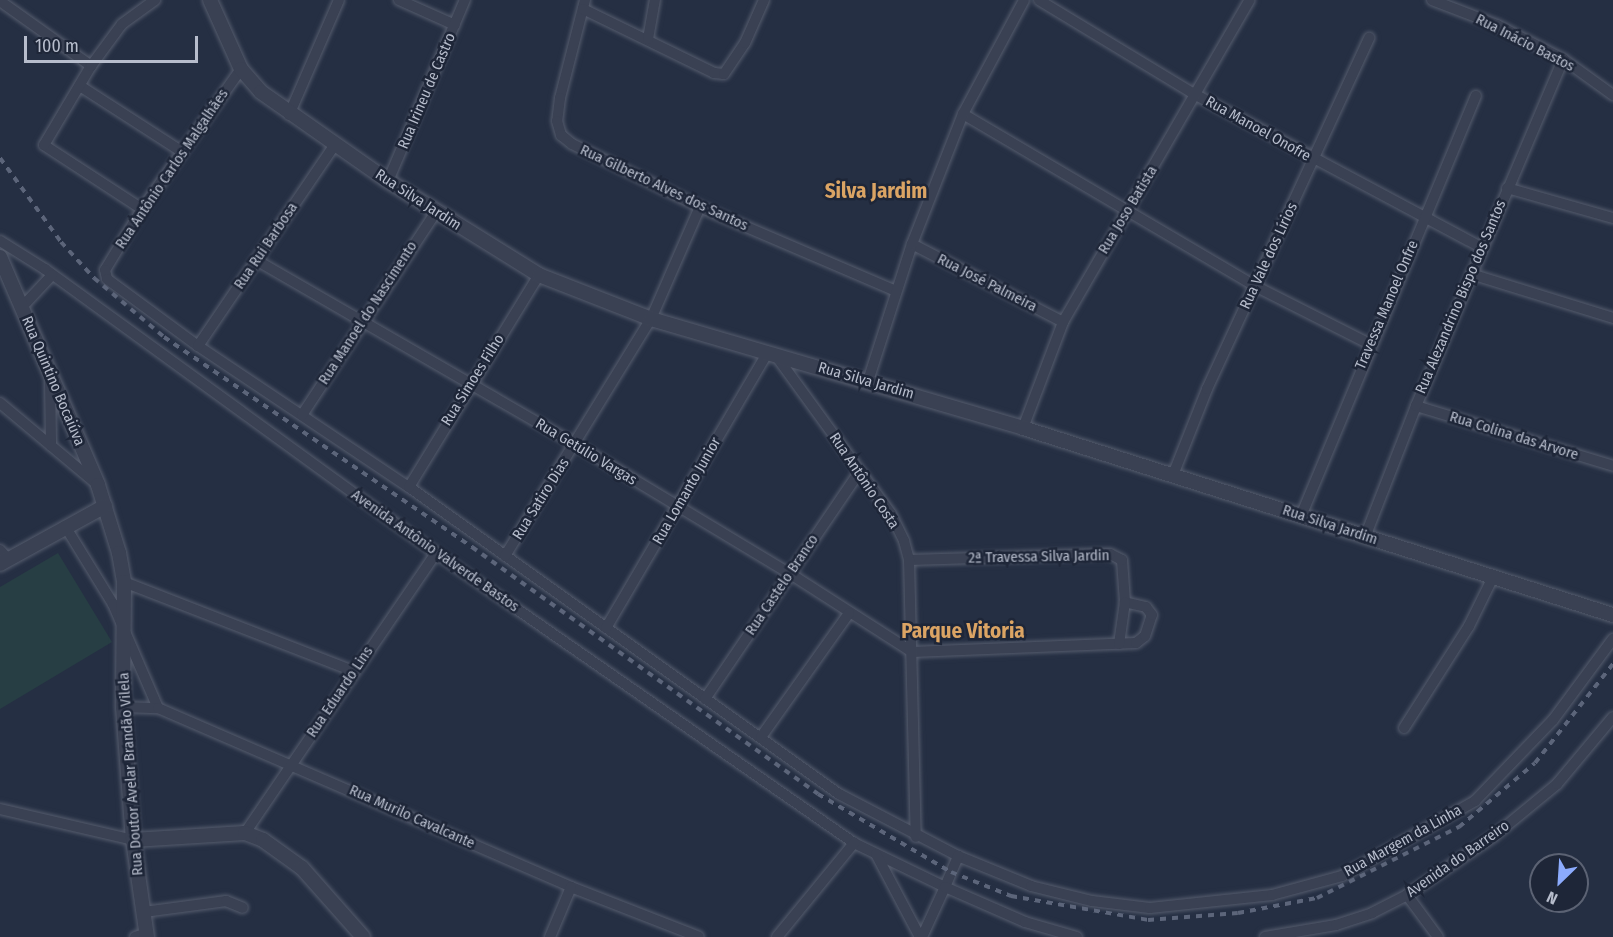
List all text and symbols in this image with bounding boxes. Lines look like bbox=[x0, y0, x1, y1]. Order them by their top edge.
street label: Rua Inácio Bastos bbox=[1473, 10, 1577, 76]
scale bar bbox=[27, 24, 201, 62]
street label: Rua Irineu de Castro bbox=[394, 30, 460, 152]
text: 100 m bbox=[35, 35, 79, 57]
street label: Rua Antônio Carlos Malgalhães bbox=[112, 86, 232, 252]
street label: Rua Manoel Onofre bbox=[1202, 93, 1314, 165]
street label: Rua Gilberto Alves dos Santos bbox=[577, 141, 751, 235]
street label: Rua Joso Batista bbox=[1095, 163, 1161, 257]
street label: Rua Silva Jardim bbox=[372, 166, 464, 234]
district label: Silva Jardim bbox=[825, 178, 927, 204]
street label: Rua Alezandrino Bispo dos Santos bbox=[1412, 197, 1510, 397]
street label: Rua Rui Barbosa bbox=[230, 199, 302, 293]
street label: Rua Vale dos Lírios bbox=[1236, 200, 1302, 312]
street label: Rua Manoel do Nascimento bbox=[315, 238, 421, 388]
street label: Travessa Manoel Onfre bbox=[1352, 238, 1422, 372]
street label: Rua José Palmeira bbox=[934, 250, 1040, 316]
street label: Rua Quintino Bocaiúva bbox=[18, 314, 88, 448]
street label: Rua Simoes Filho bbox=[438, 331, 508, 429]
street label: Rua Silva Jardim bbox=[816, 359, 916, 403]
street label: Rua Colina das Arvore bbox=[1447, 408, 1581, 464]
street label: Rua Getúlio Vargas bbox=[532, 415, 640, 489]
street label: Rua Antônio Costa bbox=[825, 429, 903, 533]
street label: Rua Lomanto Junior bbox=[649, 434, 725, 548]
street label: Rua Satiro Dias bbox=[509, 455, 573, 543]
street label: Avenida Antônio Valverde Bastos bbox=[348, 486, 522, 616]
street label: Rua Silva Jardim bbox=[1280, 501, 1380, 549]
street label: Rua Castelo Branco bbox=[742, 531, 822, 639]
street label: 2ª Travessa Silva Jardin bbox=[968, 547, 1110, 567]
district label: Parque Vitoria bbox=[901, 618, 1025, 644]
street label: Rua Eduardo Lins bbox=[303, 643, 377, 741]
street label: Rua Doutor Avelar Brandão Vilela bbox=[115, 672, 147, 876]
street label: Rua Murilo Cavalcante bbox=[346, 781, 478, 853]
street label: Rua Margem da Linha bbox=[1341, 801, 1465, 881]
street label: Avenida do Barreiro bbox=[1403, 817, 1513, 901]
north arrow bbox=[1529, 853, 1589, 913]
text: N bbox=[1544, 887, 1560, 909]

